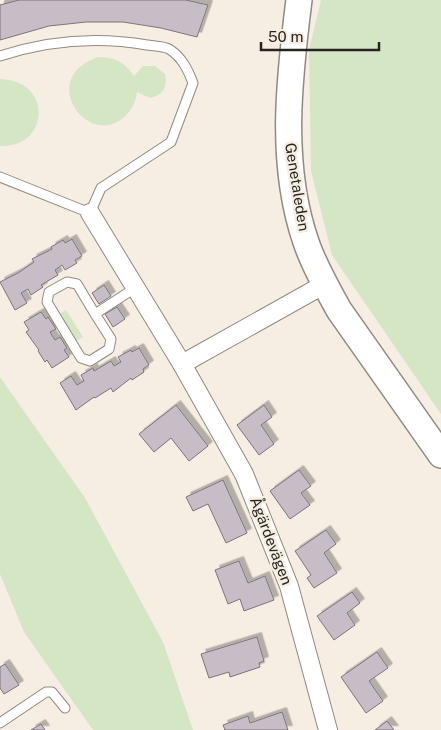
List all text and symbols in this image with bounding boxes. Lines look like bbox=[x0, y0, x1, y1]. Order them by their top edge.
scale bar bbox=[261, 20, 378, 52]
text: 50 m bbox=[268, 28, 303, 45]
street label: Genetaleden bbox=[282, 142, 313, 232]
street label: Ågärdevägen bbox=[247, 494, 297, 587]

